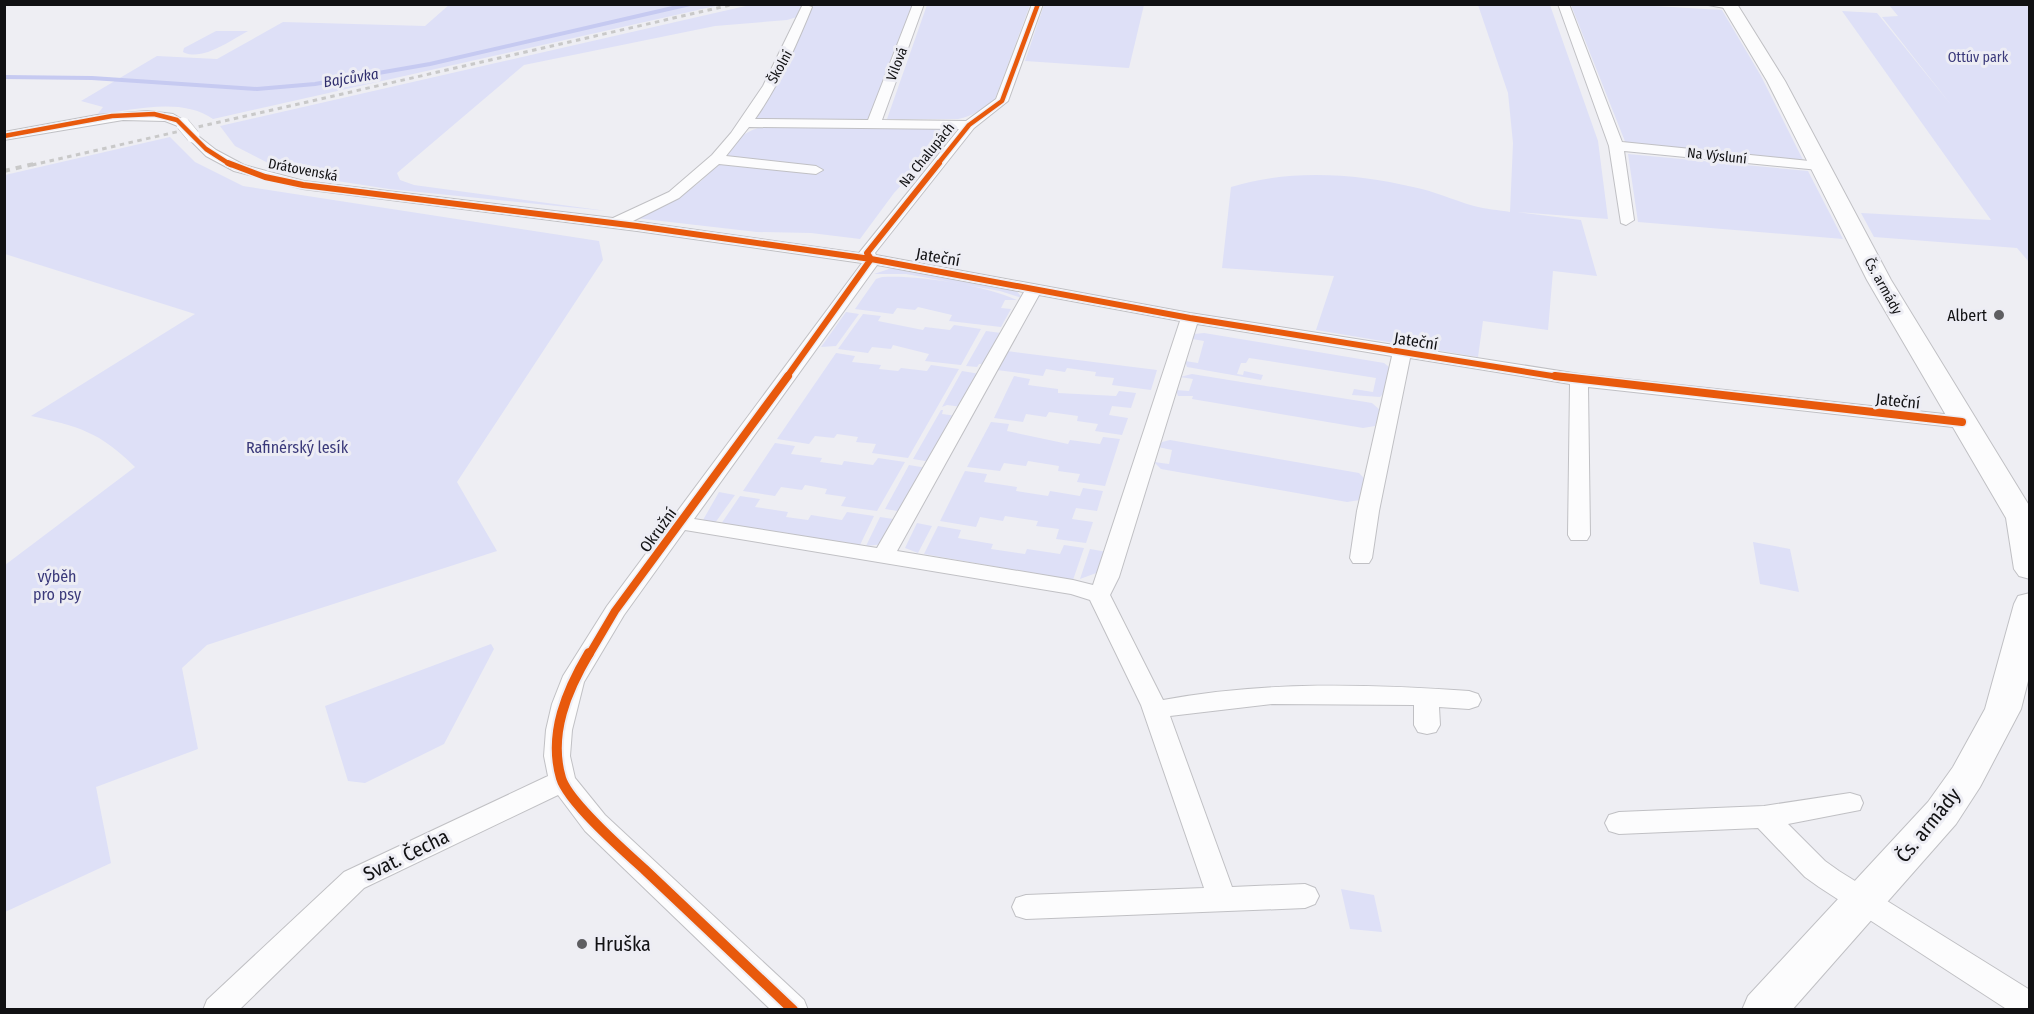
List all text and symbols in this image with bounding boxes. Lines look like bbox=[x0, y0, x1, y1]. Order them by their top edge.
street label: Vilová bbox=[883, 45, 911, 83]
street label: Školní bbox=[763, 47, 796, 87]
park label: Ottúv park bbox=[1948, 49, 2009, 66]
water label: Bajcůvka bbox=[322, 65, 380, 91]
street label: Na Chalupách bbox=[896, 119, 958, 191]
street label: Na Výsluní bbox=[1686, 144, 1748, 168]
street label: Drátovenská bbox=[267, 155, 339, 185]
street label: Jateční bbox=[914, 244, 962, 270]
street label: Čs. armády bbox=[1860, 254, 1907, 318]
place label: Albert bbox=[1947, 306, 1988, 325]
marker: Albert bbox=[1992, 308, 2006, 322]
street label: Jateční bbox=[1393, 328, 1439, 354]
street label: Jateční bbox=[1875, 389, 1921, 413]
park label: Rafinérský lesík bbox=[246, 438, 349, 457]
street label: Okružní bbox=[636, 504, 680, 556]
park label: výběh pro psy bbox=[33, 567, 82, 604]
street label: Čs. armády bbox=[1891, 783, 1965, 867]
street label: Svat. Čecha bbox=[359, 824, 453, 886]
place label: Hruška bbox=[594, 932, 651, 956]
marker: Hruška bbox=[575, 937, 589, 951]

